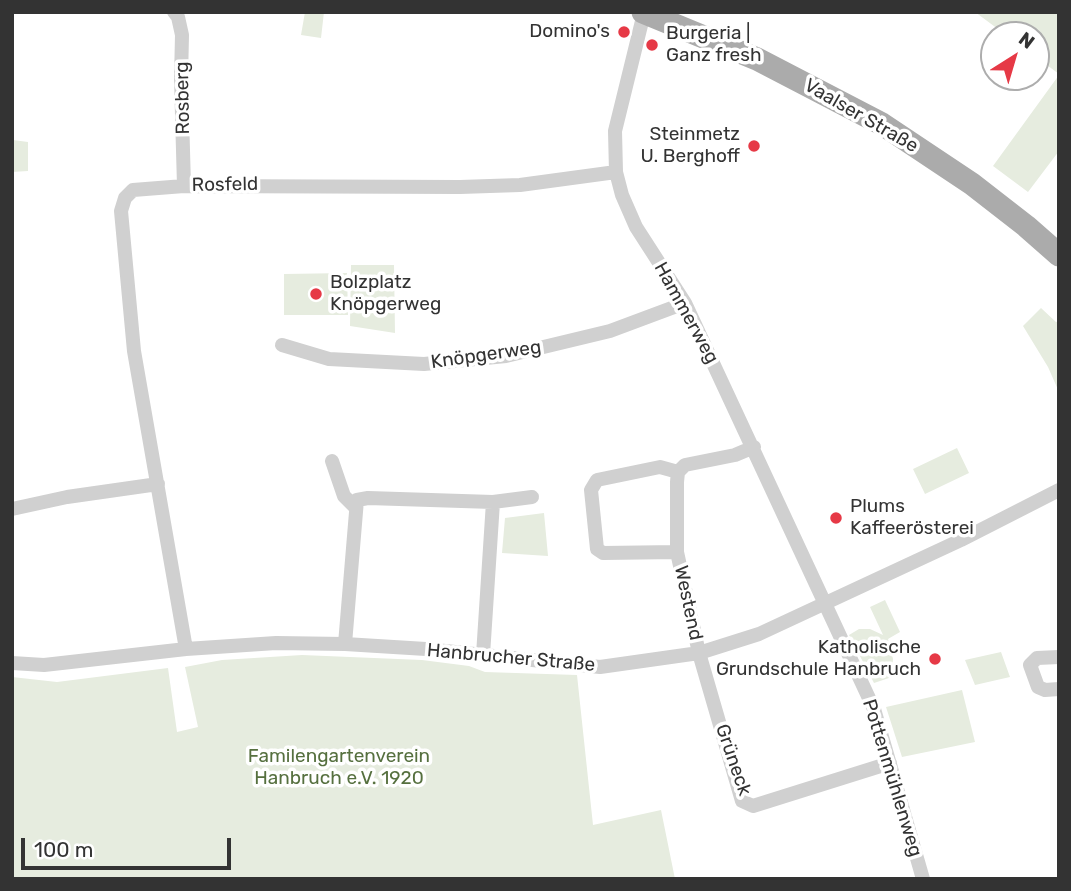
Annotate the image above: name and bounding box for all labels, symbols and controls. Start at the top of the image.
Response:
place label: Domino's [529,21,610,43]
north arrow [980,21,1050,91]
place label: Burgeria | Ganz fresh [666,23,762,67]
marker: Domino's [616,24,632,40]
text: N [1014,27,1039,54]
marker: Burgeria | Ganz fresh [644,37,660,53]
street label: Rosberg [171,61,195,135]
street label: Vaalser Straße [800,74,922,158]
place label: Steinmetz U. Berghoff [640,124,740,168]
marker: Steinmetz U. Berghoff [746,138,762,154]
street label: Rosfeld [192,173,258,197]
street label: Hammerweg [649,258,723,368]
place label: Bolzplatz Knöpgerweg [330,272,441,316]
marker: Bolzplatz Knöpgerweg [308,286,324,302]
street label: Knöpgerweg [429,336,543,374]
place label: Plums Kaffeerösterei [850,496,974,540]
marker: Plums Kaffeerösterei [828,510,844,526]
street label: Westend [669,563,707,643]
place label: Katholische Grundschule Hanbruch [716,637,921,681]
street label: Hanbrucher Straße [426,639,596,677]
marker: Katholische Grundschule Hanbruch [927,651,943,667]
street label: Pottenmühlenweg [857,697,927,859]
street label: Grüneck [710,721,756,799]
park label: Familengartenverein Hanbruch e.V. 1920 [248,746,430,790]
scale bar [24,824,234,868]
text: 100 m [34,837,93,862]

